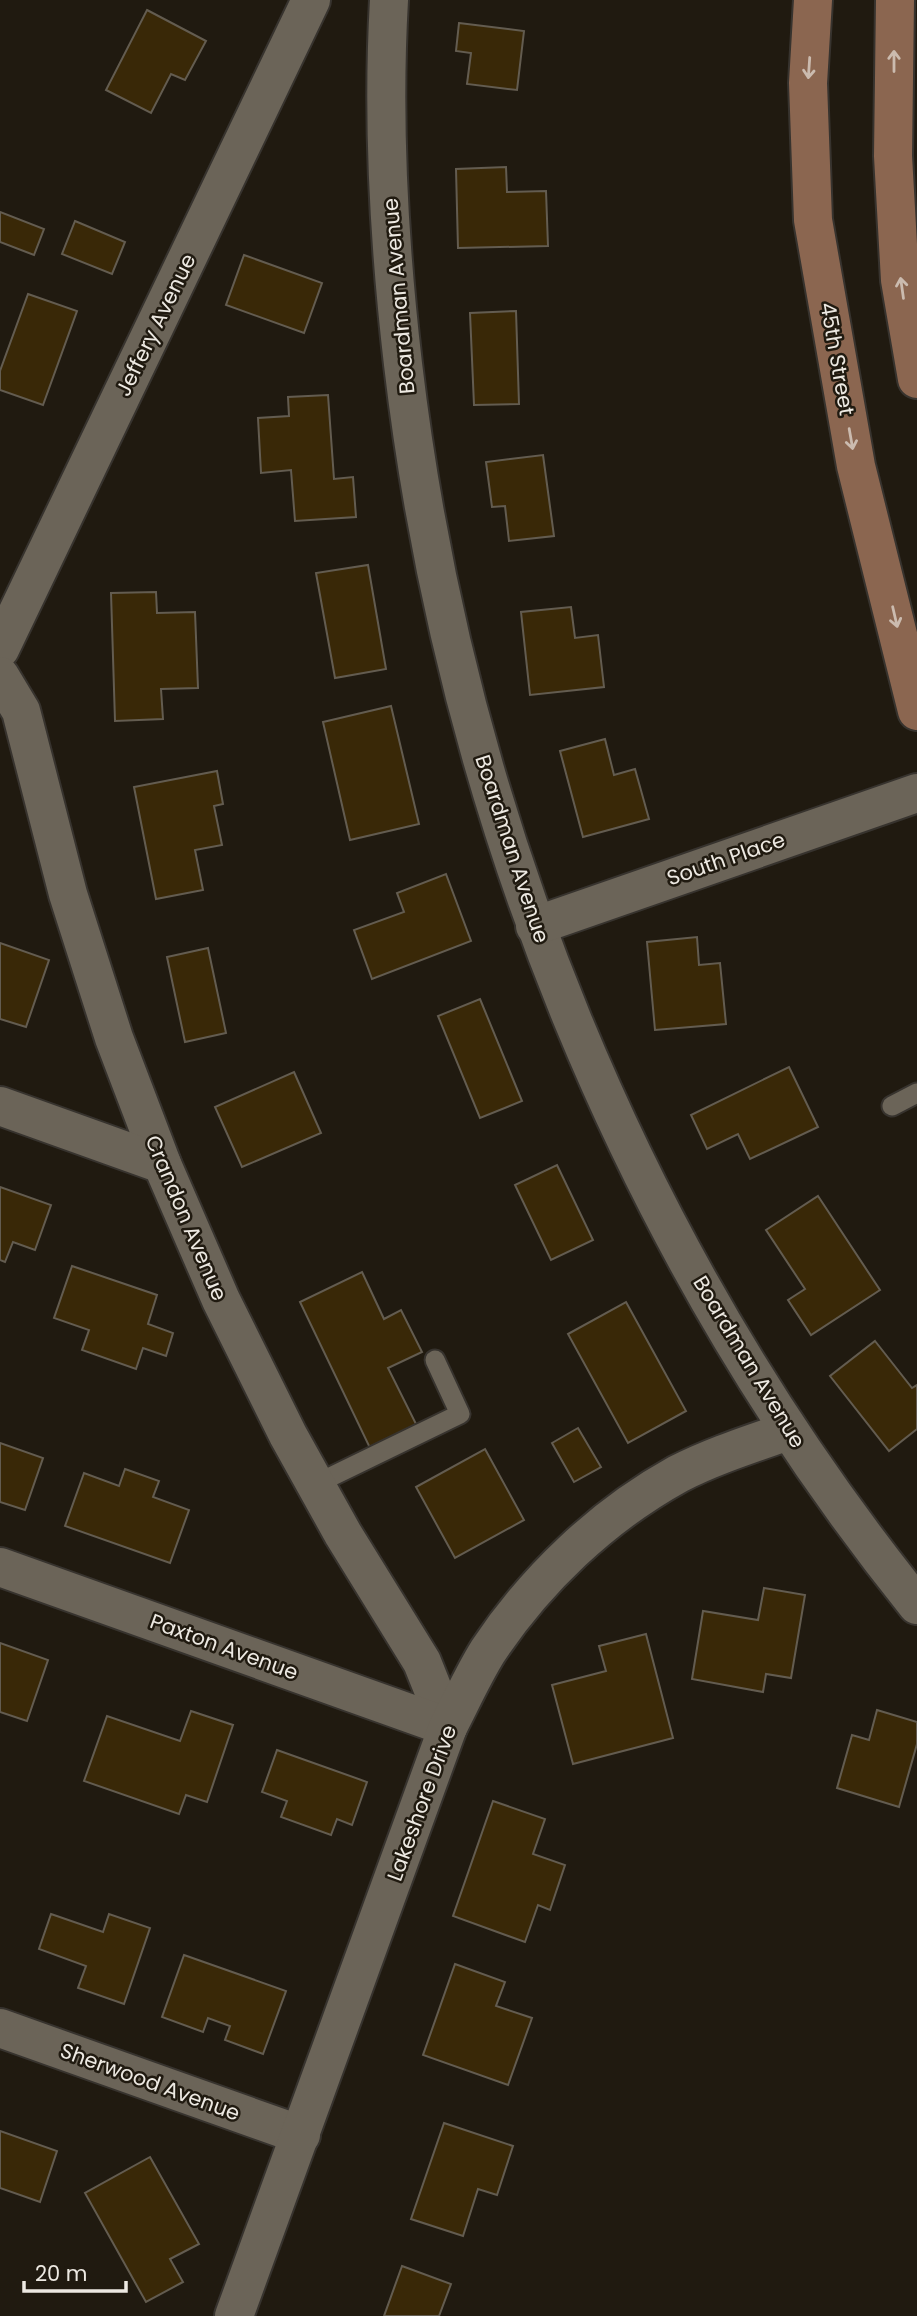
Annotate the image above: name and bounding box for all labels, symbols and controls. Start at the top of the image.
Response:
one-way arrow [887,49,901,72]
one-way arrow [802,56,815,79]
street label: Boardman Avenue [376,197,421,395]
street label: Jeffery Avenue [109,249,203,401]
one-way arrow [895,277,908,300]
street label: 45th Street [813,300,862,418]
one-way arrow [845,427,858,450]
one-way arrow [889,605,902,628]
street label: Boardman Avenue [468,751,557,947]
street label: South Place [663,825,789,892]
street label: Crandon Avenue [138,1131,234,1305]
street label: Boardman Avenue [686,1270,812,1453]
street label: Paxton Avenue [146,1606,302,1687]
street label: Lakeshore Drive [380,1721,463,1885]
street label: Sherwood Avenue [56,2036,244,2128]
scale bar [24,2250,126,2294]
text: 20 m [35,2259,88,2288]

